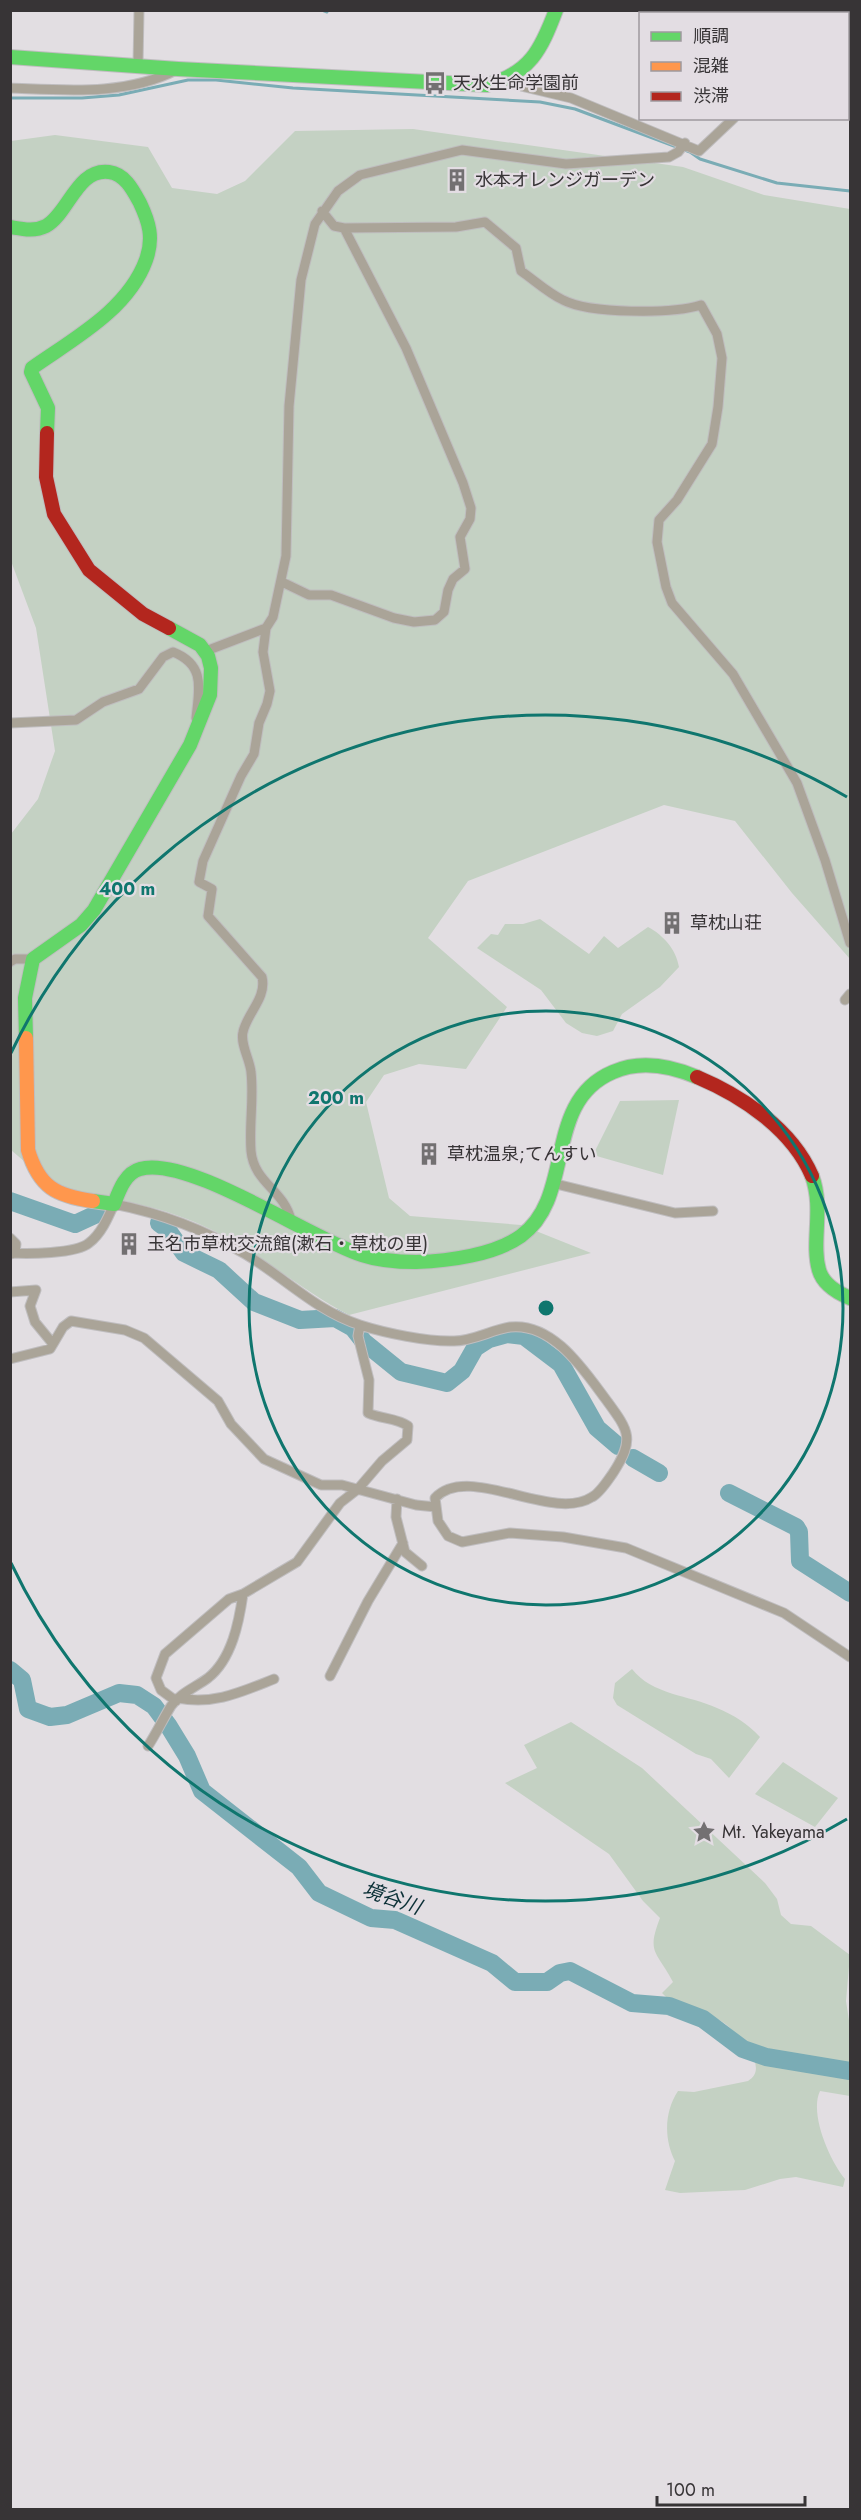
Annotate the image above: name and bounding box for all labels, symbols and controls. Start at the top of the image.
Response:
legend [639,12,849,120]
text: 順調 [693,23,729,49]
text: 混雑 [693,53,729,79]
bus stop icon: 天水生命学園前 [422,70,448,96]
place label: 天水生命学園前 [453,70,579,96]
text: 渋滞 [693,83,729,109]
building icon: 水本オレンジガーデン [444,167,470,193]
place label: 水本オレンジガーデン [475,167,655,193]
text: 400 m [99,876,155,902]
building icon: 草枕山荘 [659,910,685,936]
place label: 草枕山荘 [690,910,762,936]
text: 200 m [308,1085,364,1111]
building icon: 草枕温泉;てんすい [416,1141,442,1167]
place label: 草枕温泉;てんすい [447,1141,597,1167]
building icon: 玉名市草枕交流館(漱石・草枕の里) [116,1231,142,1257]
place label: 玉名市草枕交流館(漱石・草枕の里) [147,1231,428,1257]
centre of rings [536,1298,556,1318]
place icon: Mt. Yakeyama [691,1819,717,1845]
place label: Mt. Yakeyama [722,1819,825,1845]
water label: 境谷川 [359,1875,427,1923]
scale bar [657,2469,806,2507]
text: 100 m [666,2477,715,2503]

